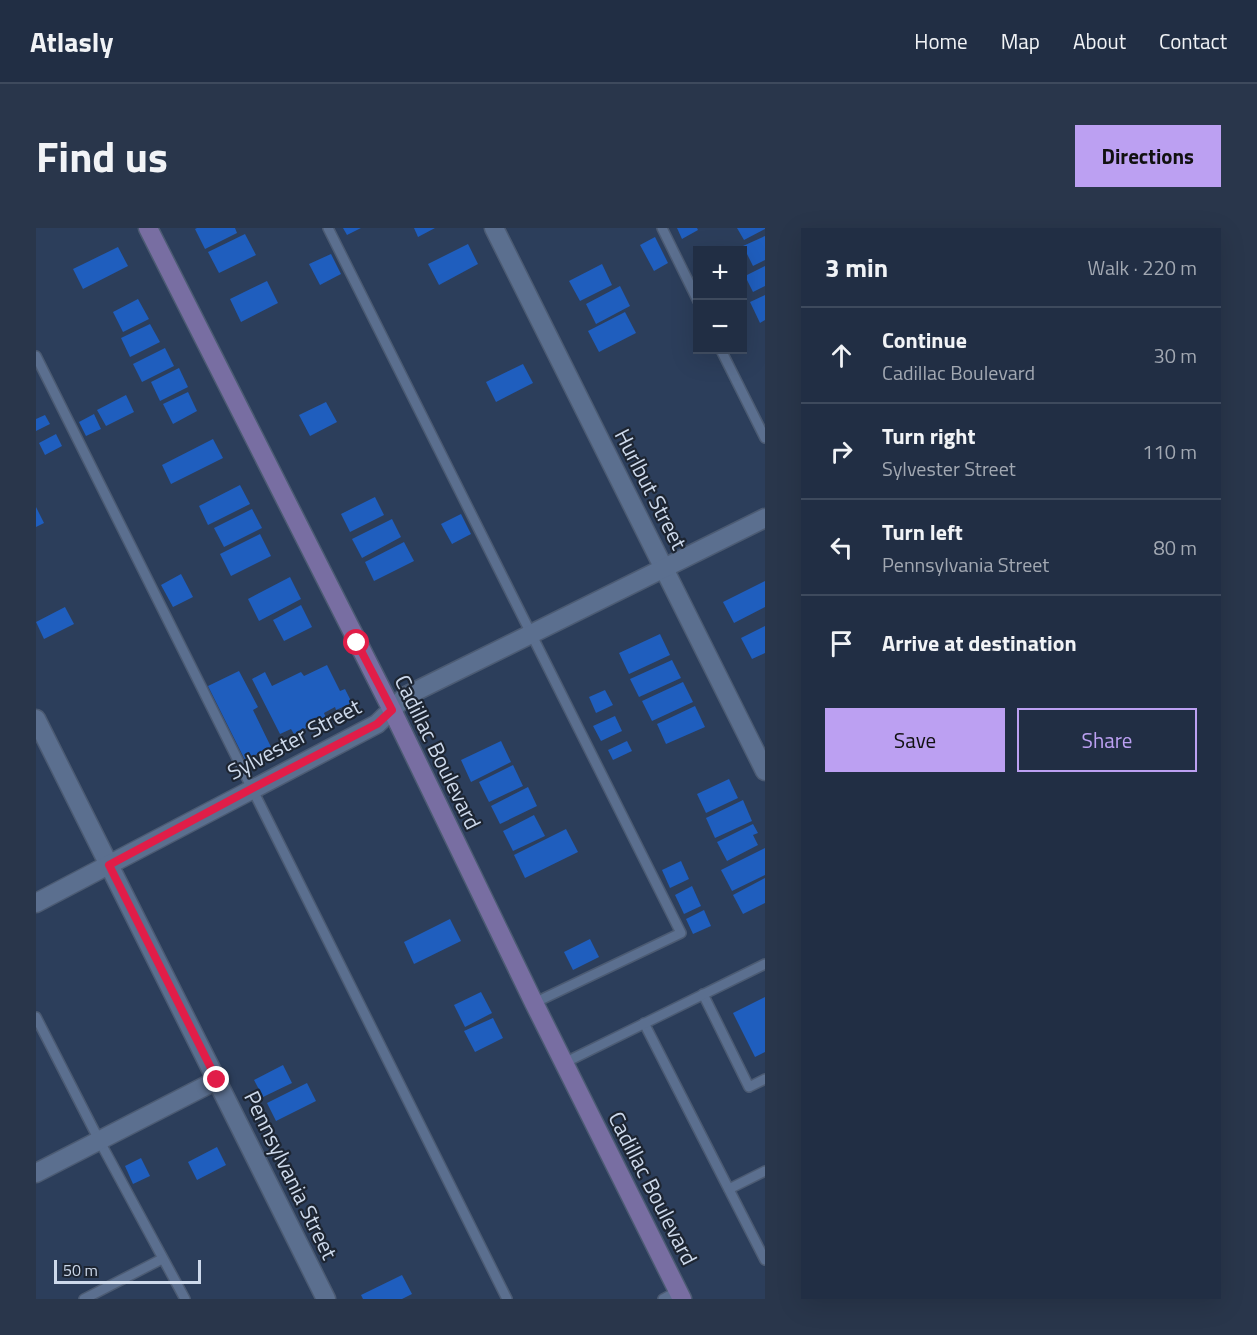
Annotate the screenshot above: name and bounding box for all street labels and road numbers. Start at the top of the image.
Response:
street label: Hurlbut Street [606,423,696,556]
street label: Cadillac Boulevard [386,669,490,835]
street label: Sylvester Street [221,689,367,789]
street label: Pennsylvania Street [235,1085,347,1265]
street label: Cadillac Boulevard [600,1105,706,1271]

